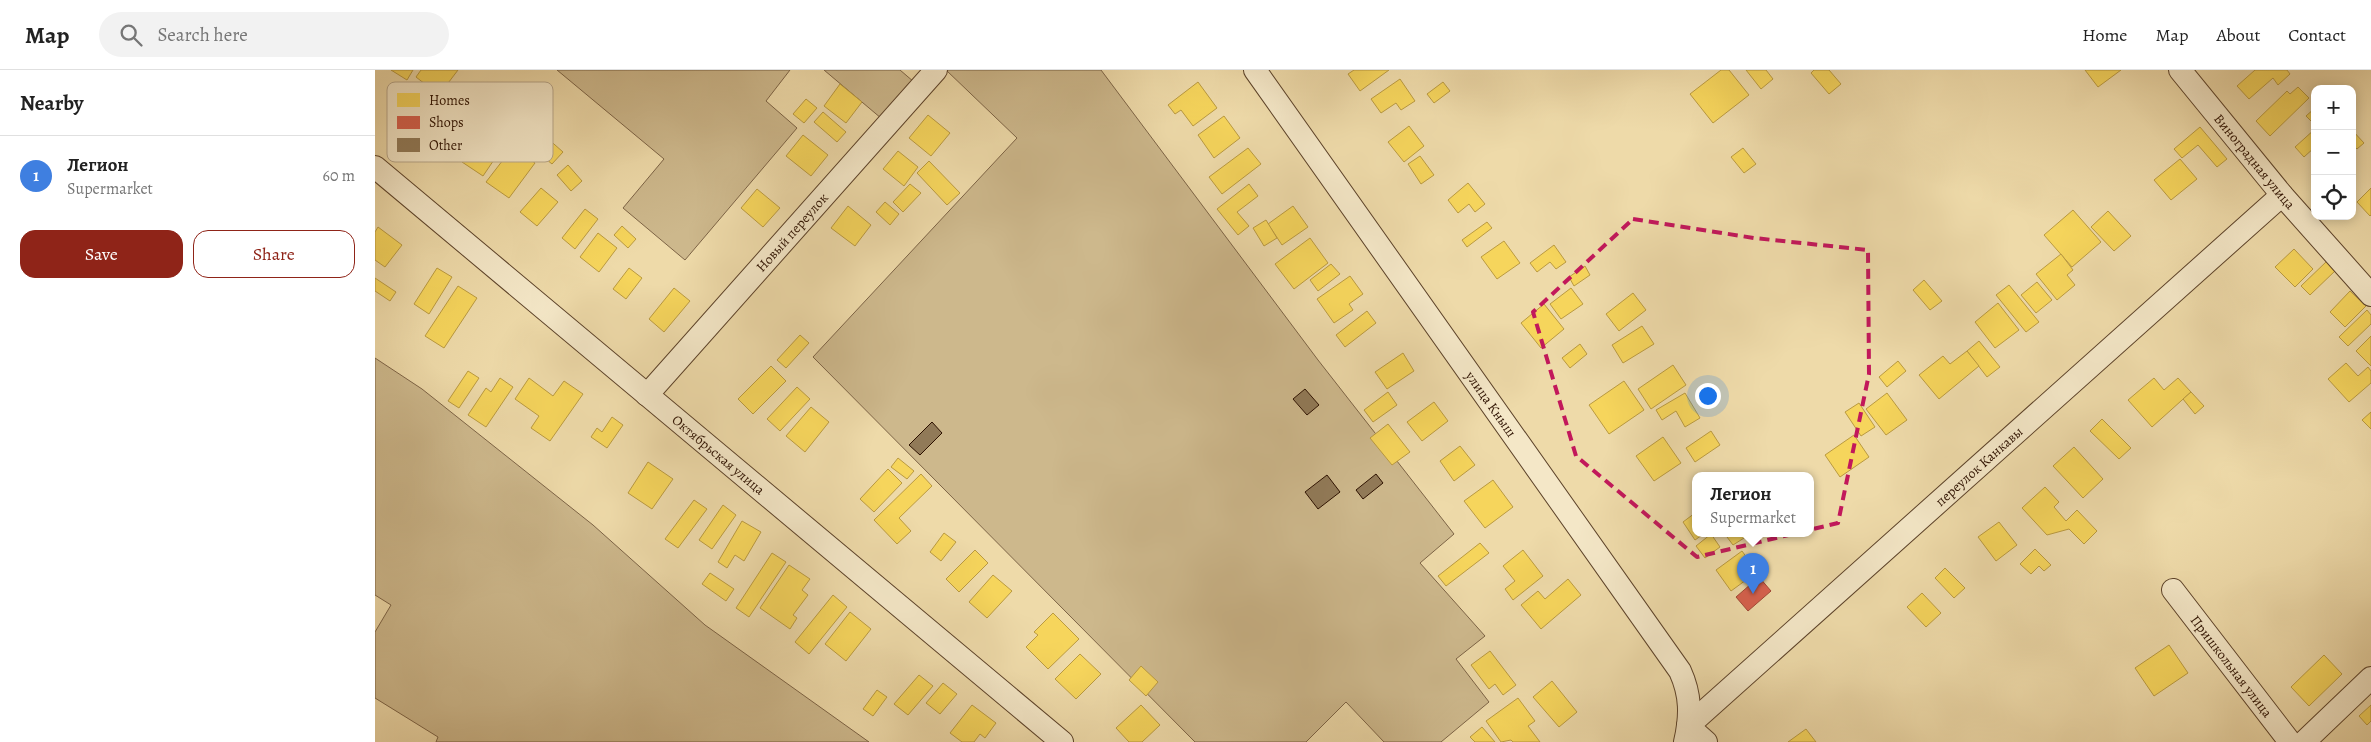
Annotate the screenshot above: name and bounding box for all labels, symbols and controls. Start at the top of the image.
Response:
search box [99,12,449,57]
text: Map [25,19,69,51]
icon: search [117,21,145,49]
text: Search here [157,22,248,48]
text: Home [2082,23,2127,47]
text: Map [2155,23,2188,47]
text: About [2216,23,2260,47]
text: Contact [2288,23,2346,47]
legend [387,82,553,162]
map controls [2311,85,2356,220]
button: + [2311,85,2356,130]
text: Nearby [20,89,83,117]
text: Homes [429,91,470,110]
street label: Виноградная улица [2210,110,2300,213]
text: Shops [429,113,464,132]
button: − [2311,130,2356,175]
text: Other [429,136,463,155]
text: Легион [67,152,128,178]
text: 1 [33,165,39,187]
text: 60 m [323,165,355,187]
button: locate [2311,175,2356,220]
text: Supermarket [67,178,153,200]
street label: Новый переулок [751,188,832,276]
button: Save [20,230,183,278]
button: Share [193,230,355,278]
street label: улица Кныш [1461,366,1521,441]
your location [1695,383,1721,409]
street label: Октябрьская улица [668,410,769,499]
street label: переулок Канкавы [1931,422,2027,510]
popup [1692,472,1814,537]
text: Легион [1710,481,1772,507]
text: Supermarket [1710,507,1796,529]
pin: 1 [1737,553,1769,594]
street label: Пришкольная улица [2186,611,2277,721]

